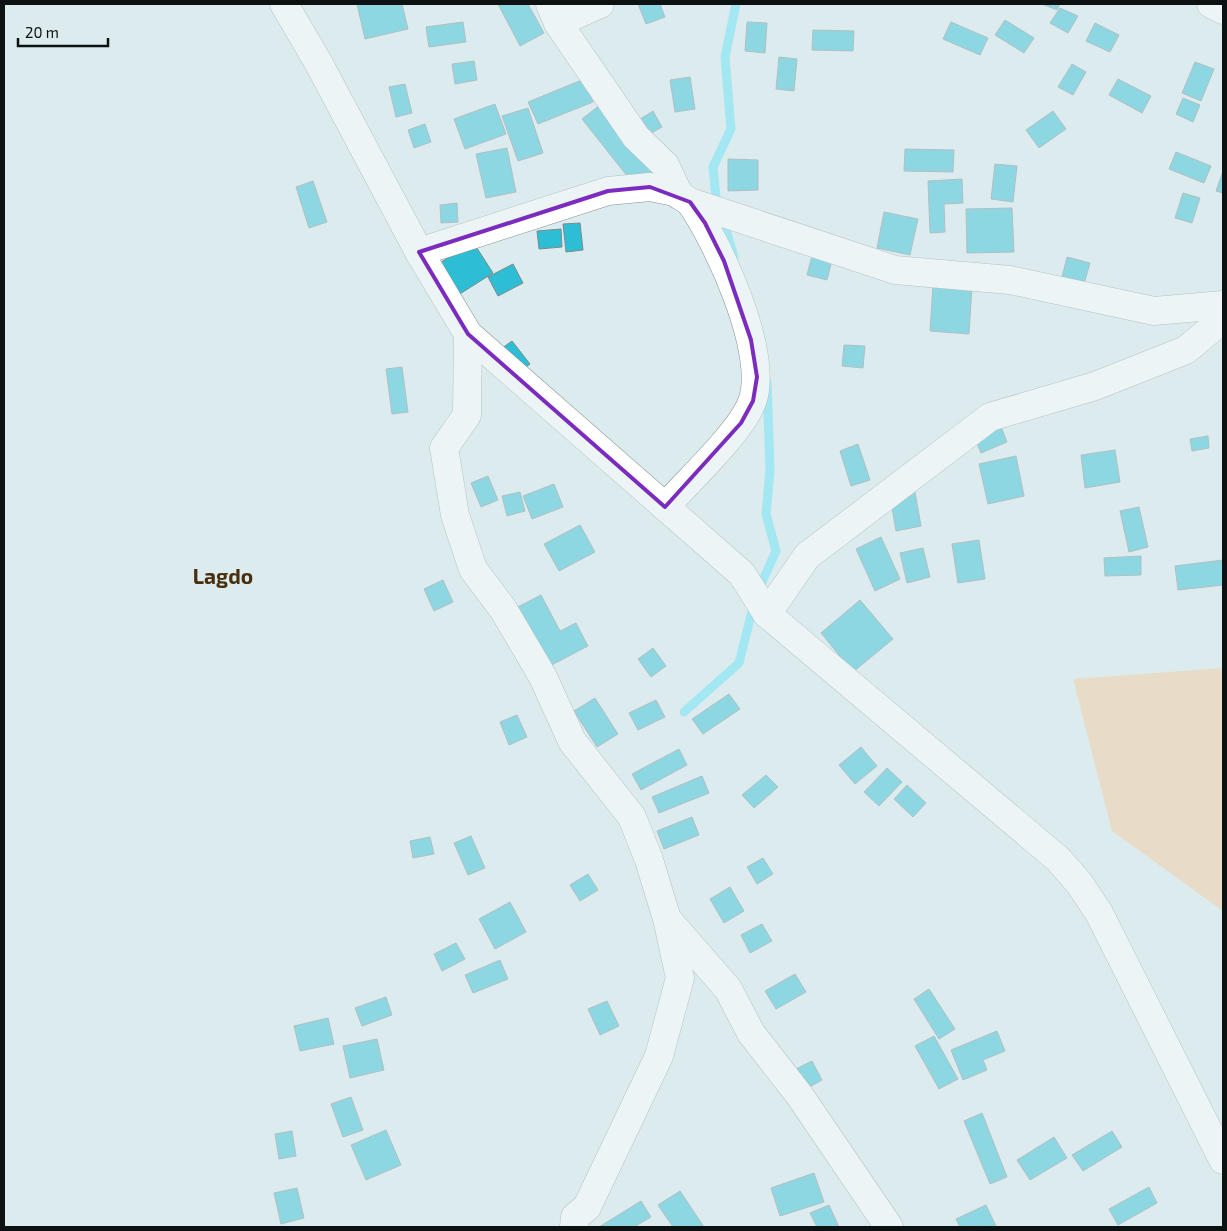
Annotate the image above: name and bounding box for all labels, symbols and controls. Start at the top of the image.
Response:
scale bar [18,15,108,47]
text: 20 m [25,23,59,41]
district label: Lagdo [193,563,253,588]

